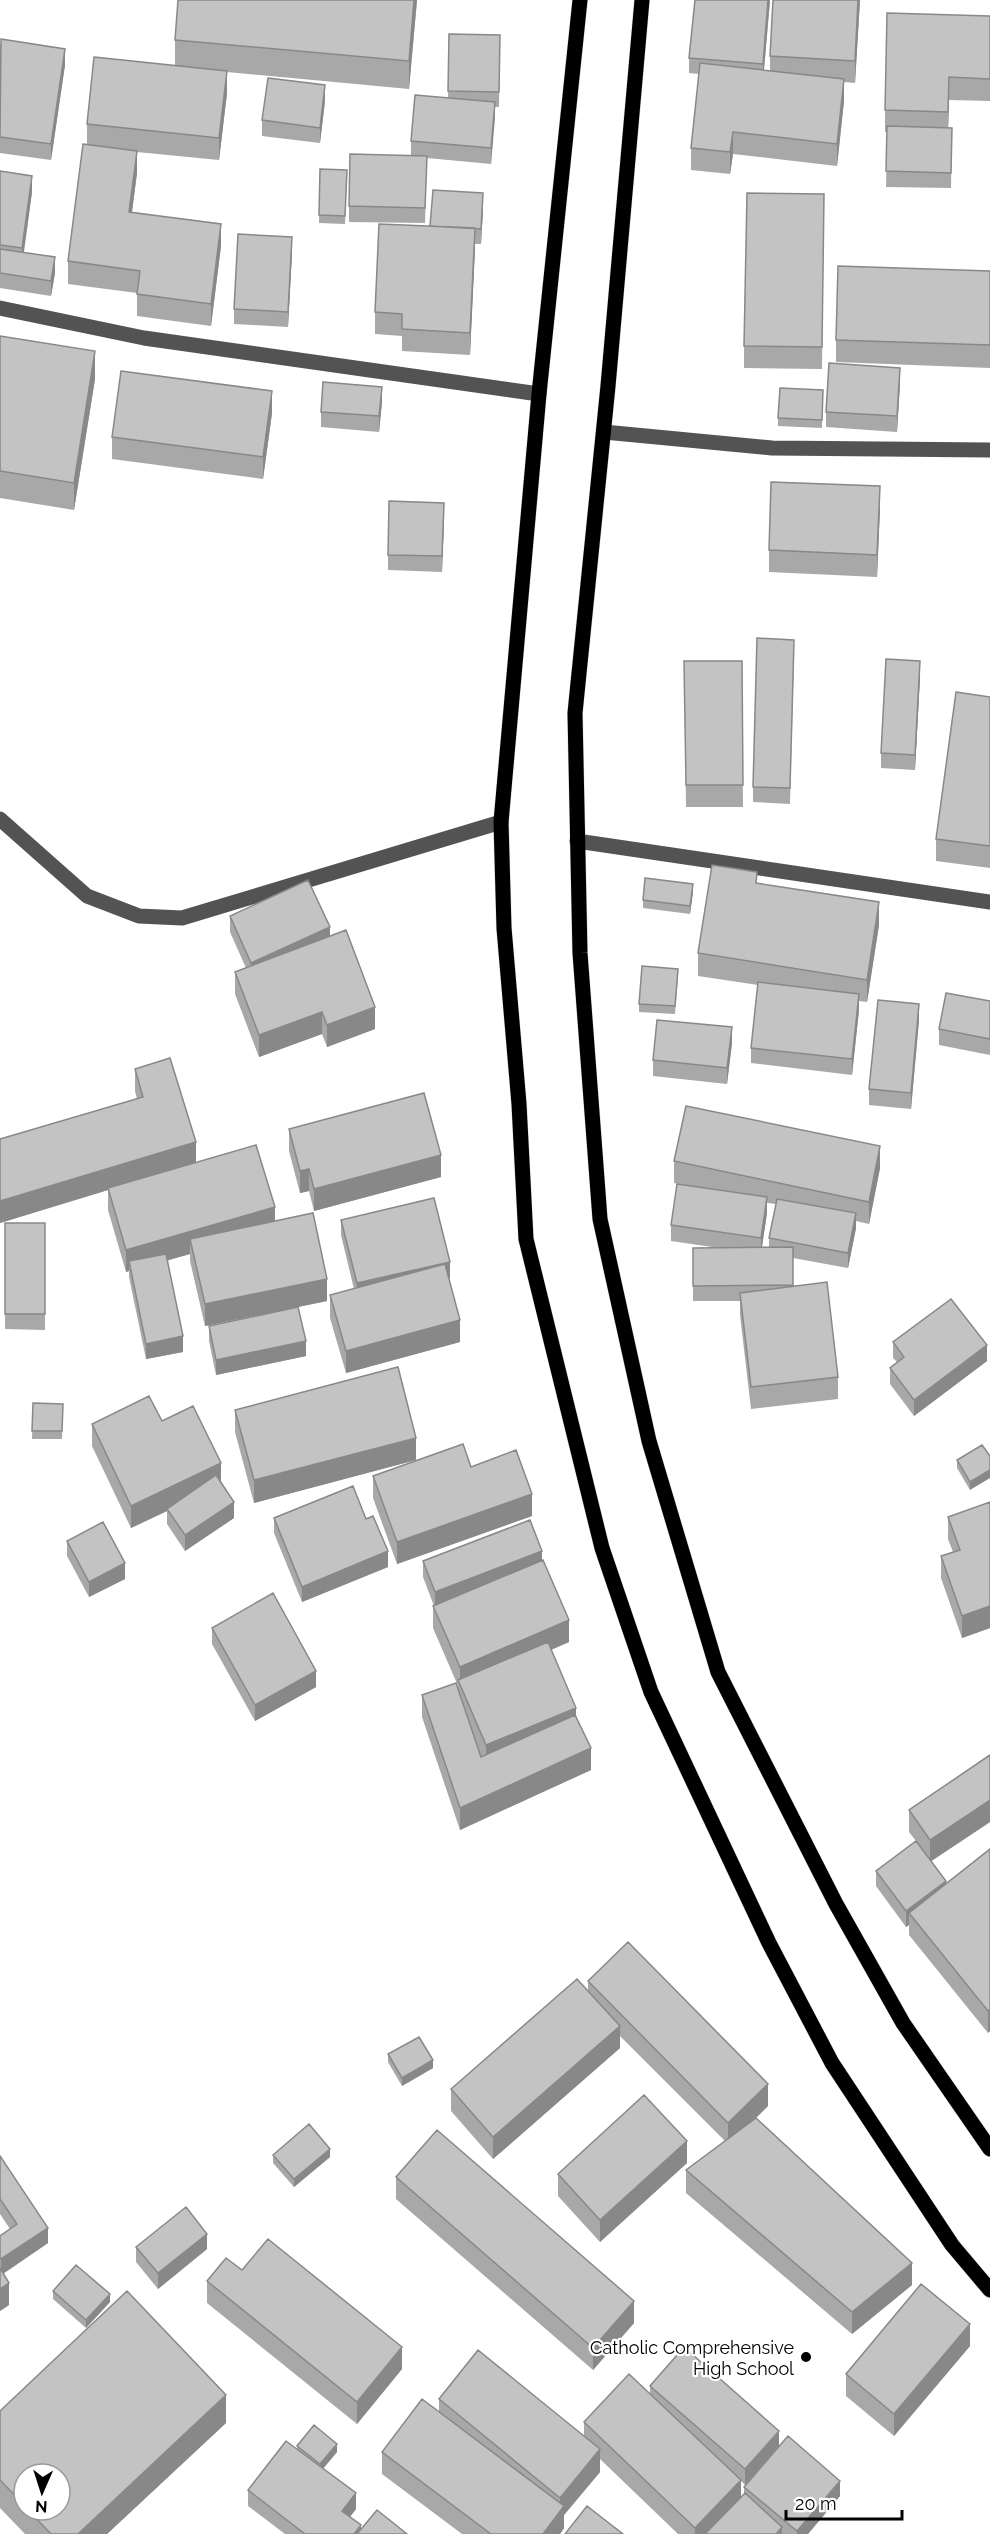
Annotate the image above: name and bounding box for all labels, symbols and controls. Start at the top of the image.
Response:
place label: Catholic Comprehensive High School [590,2337,794,2379]
marker: Catholic Comprehensive High School [799,2350,813,2364]
north arrow [12,2462,72,2522]
scale bar [786,2483,902,2521]
text: 20 m [795,2493,837,2514]
text: N [35,2497,48,2516]

